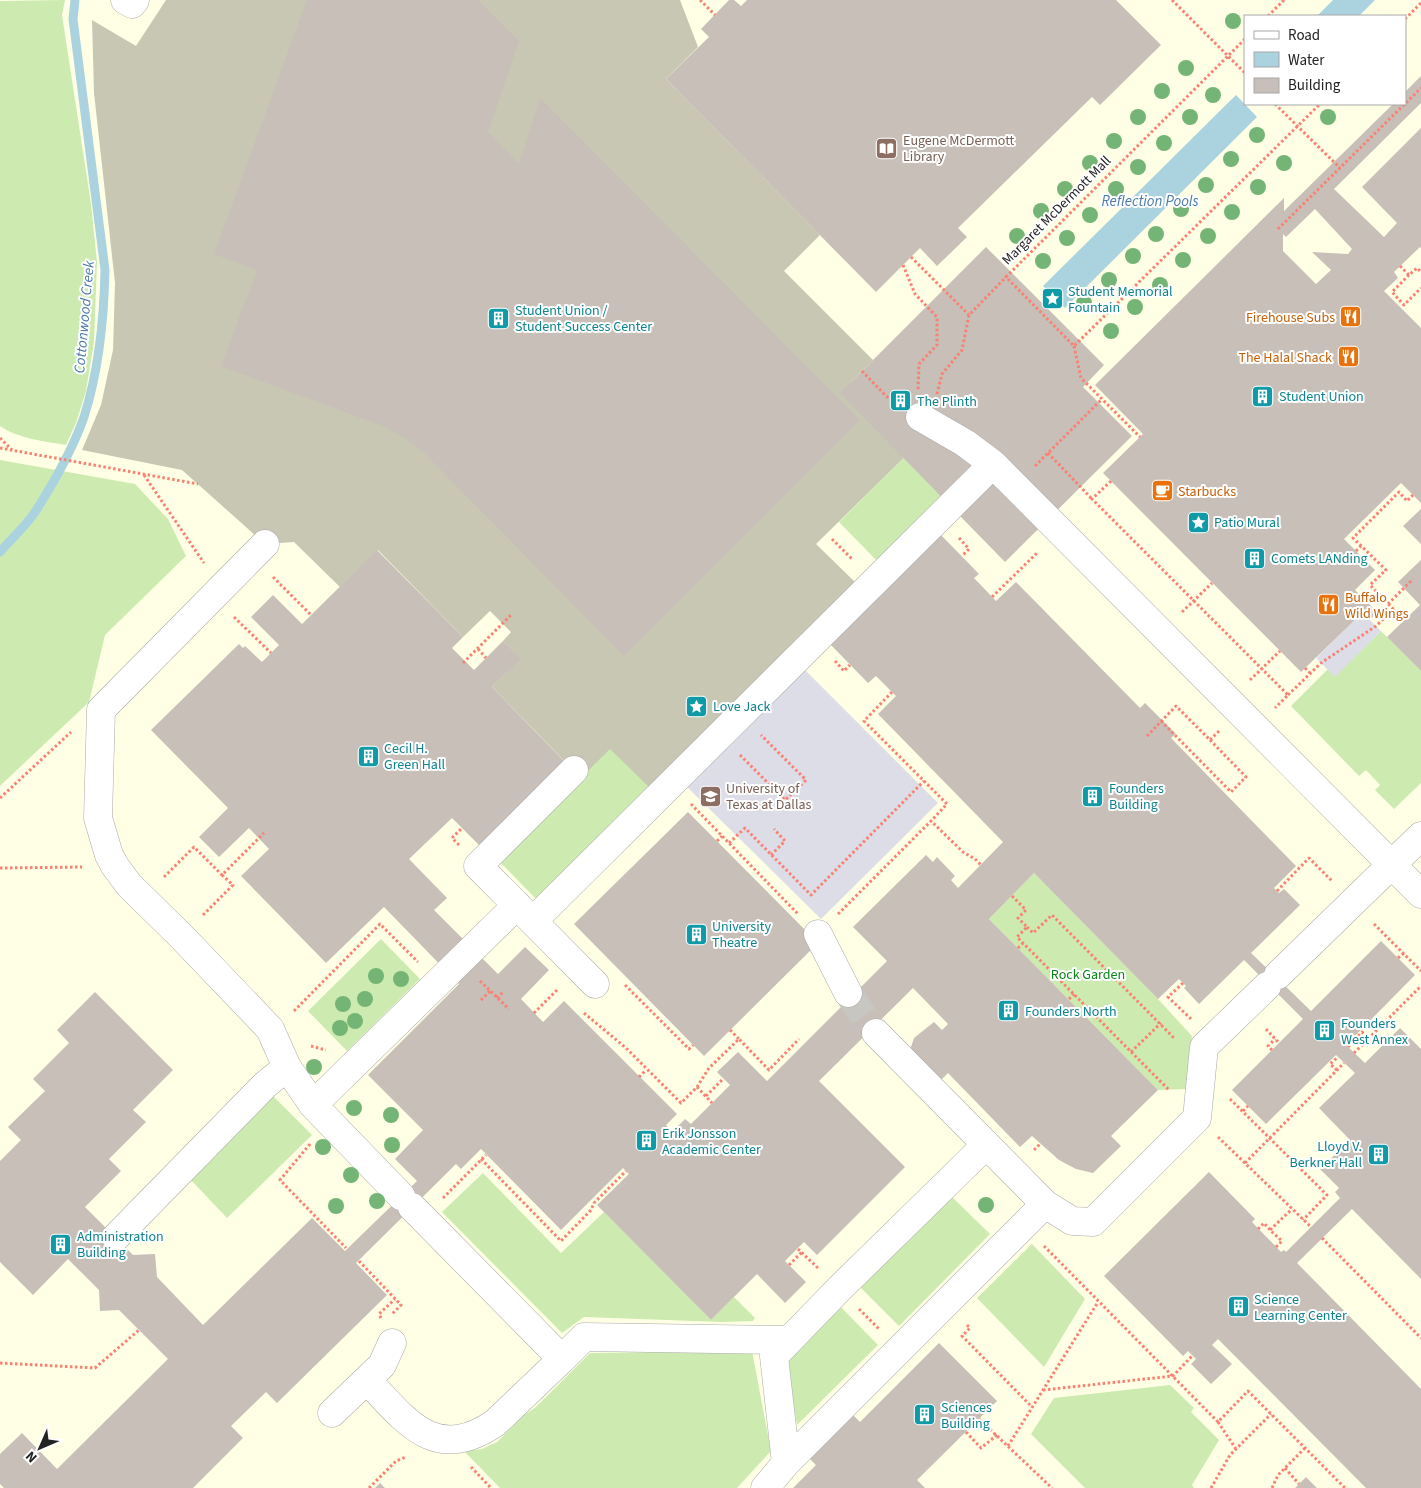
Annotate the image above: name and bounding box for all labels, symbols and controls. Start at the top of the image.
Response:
legend [1244,15,1406,105]
text: Road [1288,25,1320,46]
text: Water [1288,50,1325,71]
text: Building [1288,75,1341,96]
place label: Eugene McDermott Library [903,131,1015,167]
library icon: Eugene McDermott Library [875,136,899,160]
street label: Margaret McDermott Mall [998,151,1116,270]
water label: Reflection Pools [1101,191,1199,212]
water label: Cottonwood Creek [69,259,100,374]
place label: Student Memorial Fountain [1068,282,1173,318]
place icon: Student Memorial Fountain [1040,287,1064,311]
place label: Student Union / Student Success Center [515,301,652,337]
restaurant icon: Firehouse Subs [1339,305,1363,329]
building icon: Student Union / Student Success Center [487,306,511,330]
place label: Firehouse Subs [1246,308,1335,328]
restaurant icon: The Halal Shack [1336,345,1360,369]
place label: The Halal Shack [1238,348,1332,368]
building icon: Student Union [1251,384,1275,408]
place label: Student Union [1279,387,1364,407]
building icon: The Plinth [889,389,913,413]
place label: The Plinth [917,392,977,412]
cafe icon: Starbucks [1150,479,1174,503]
place label: Starbucks [1178,482,1236,502]
place icon: Patio Mural [1186,510,1210,534]
place label: Patio Mural [1214,513,1280,533]
building icon: Comets LANding [1243,546,1267,570]
place label: Comets LANding [1271,549,1368,569]
place label: Buffalo Wild Wings [1345,588,1409,624]
restaurant icon: Buffalo Wild Wings [1317,593,1341,617]
place icon: Love Jack [685,694,709,718]
place label: Love Jack [713,697,771,717]
place label: Cecil H. Green Hall [384,739,445,775]
building icon: Cecil H. Green Hall [356,744,380,768]
place label: University of Texas at Dallas [726,779,812,815]
place label: Founders Building [1109,779,1164,815]
school or university icon: University of Texas at Dallas [698,784,722,808]
building icon: Founders Building [1081,784,1105,808]
place label: University Theatre [712,917,771,953]
building icon: University Theatre [684,922,708,946]
park label: Rock Garden [1051,965,1125,985]
building icon: Founders North [997,999,1021,1023]
place label: Founders North [1025,1002,1117,1022]
place label: Founders West Annex [1341,1014,1409,1050]
building icon: Founders West Annex [1313,1019,1337,1043]
place label: Erik Jonsson Academic Center [662,1124,761,1160]
building icon: Erik Jonsson Academic Center [634,1129,658,1153]
place label: Lloyd V. Berkner Hall [1289,1137,1362,1173]
building icon: Lloyd V. Berkner Hall [1366,1142,1390,1166]
place label: Administration Building [77,1227,164,1263]
building icon: Administration Building [49,1232,73,1256]
place label: Science Learning Center [1254,1290,1347,1326]
building icon: Science Learning Center [1226,1295,1250,1319]
place label: Sciences Building [941,1398,992,1434]
building icon: Sciences Building [913,1403,937,1427]
north arrow [15,1423,65,1473]
text: N [21,1446,42,1467]

